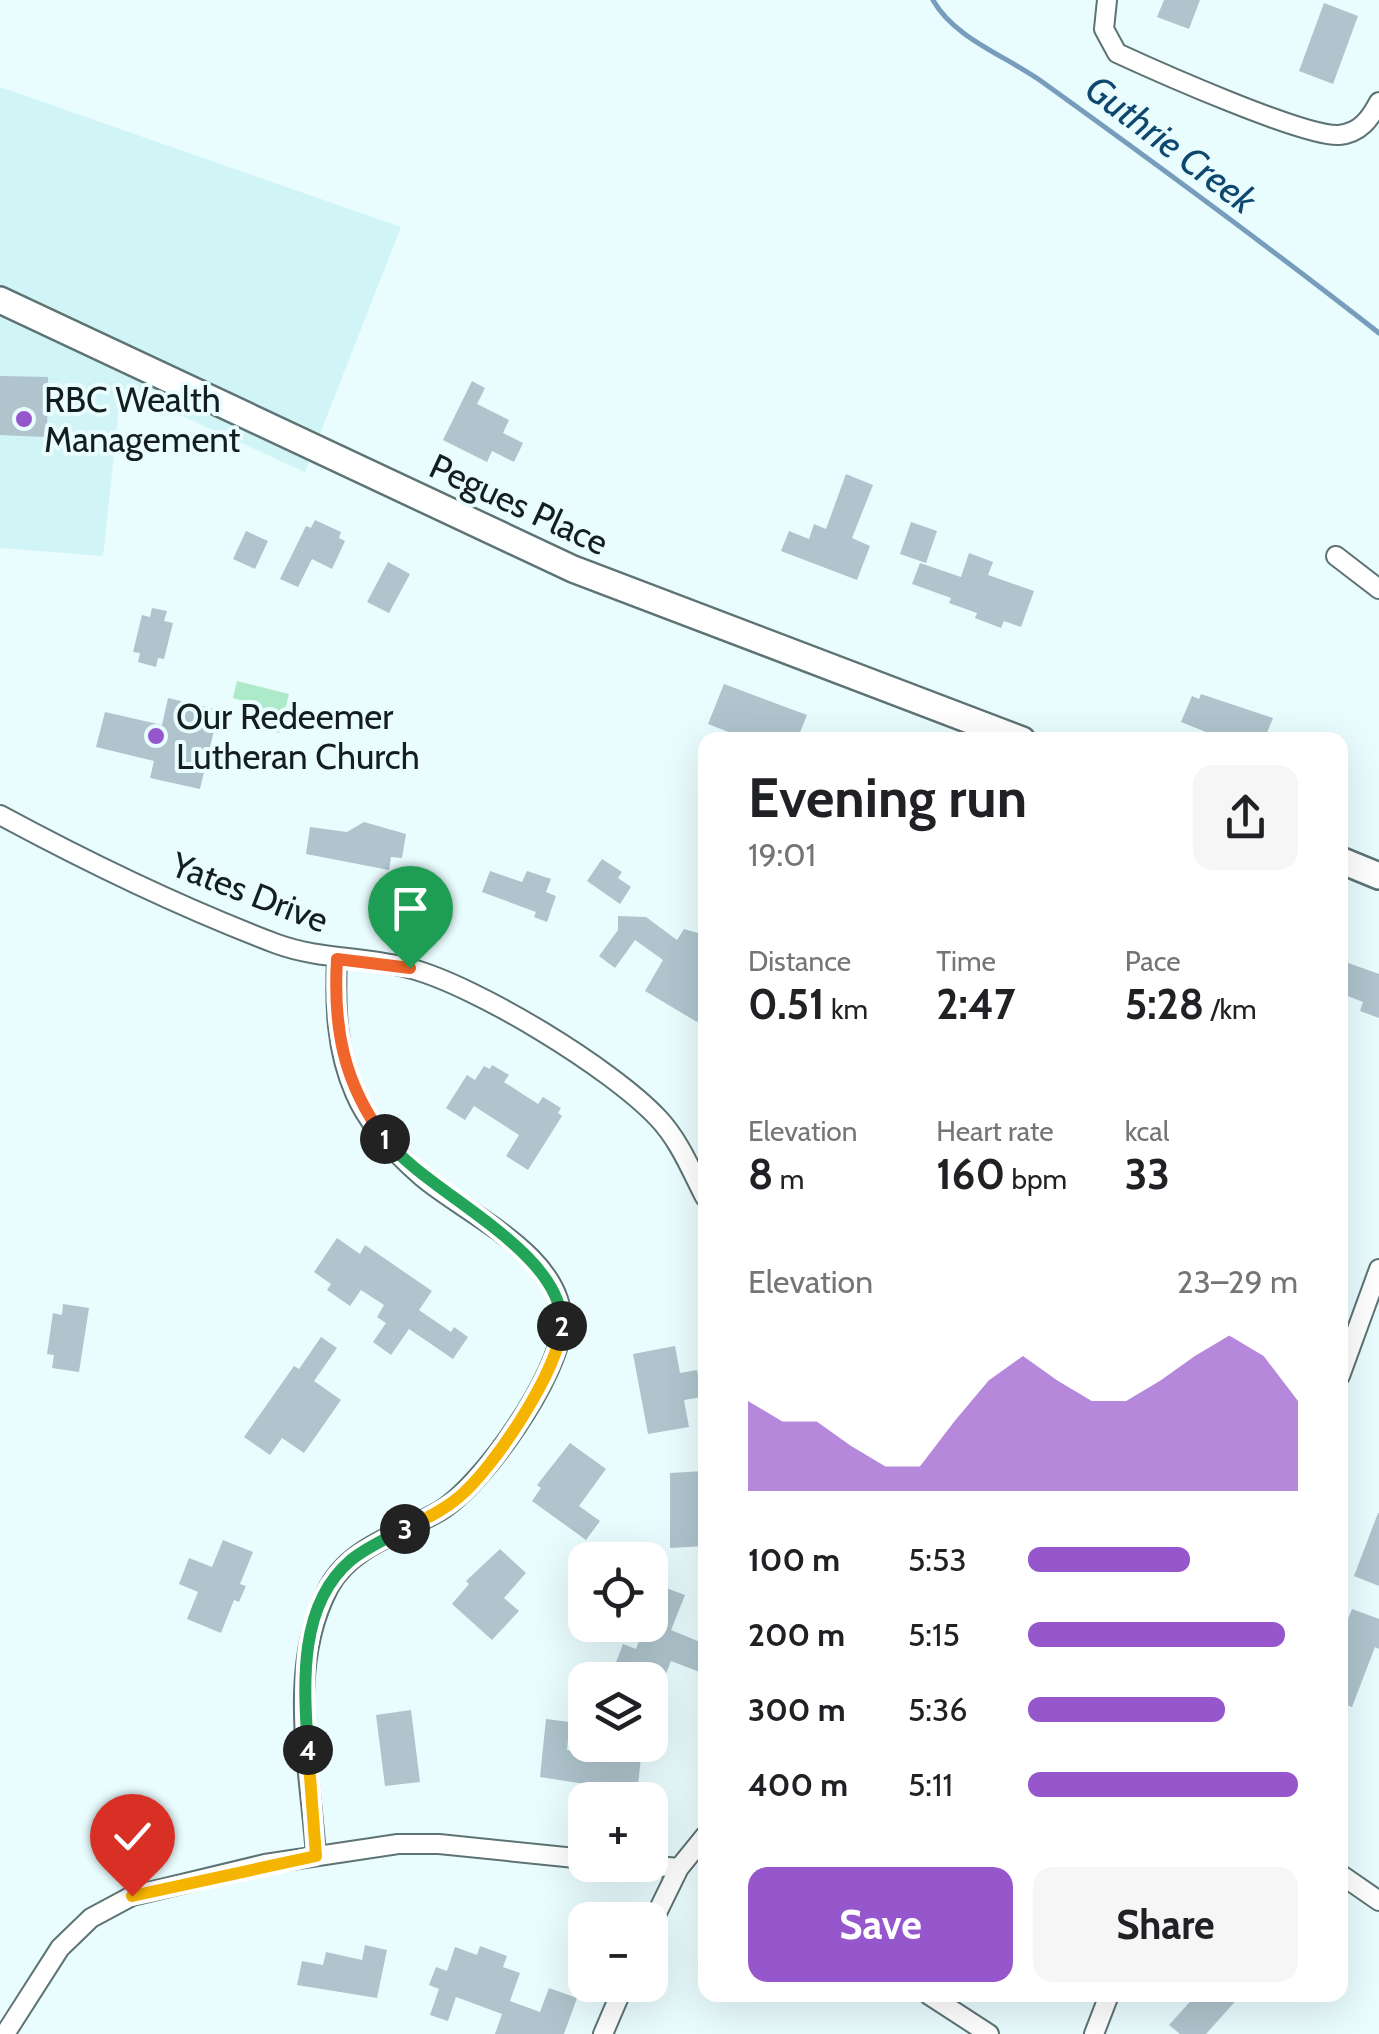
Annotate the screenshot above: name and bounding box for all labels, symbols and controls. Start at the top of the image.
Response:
water label: Guthrie Creek [1076,65,1267,225]
place label: RBC Wealth Management [44,378,241,461]
marker: RBC Wealth Management [13,408,35,430]
street label: Pegues Place [423,444,615,564]
place label: Our Redeemer Lutheran Church [176,695,420,778]
marker: Our Redeemer Lutheran Church [145,725,167,747]
text: Evening run [748,764,1027,831]
button: share [1193,765,1298,870]
text: 19:01 [748,835,816,874]
street label: Yates Drive [165,842,334,942]
pin [368,866,453,969]
icon: arrive [383,881,438,936]
text: Distance [748,944,851,978]
text: Time [936,944,996,978]
text: Pace [1125,944,1181,978]
text: 0.51 [748,978,825,1030]
text: 2:47 [936,978,1015,1030]
text: 5:28 [1125,978,1204,1030]
text: km [825,992,868,1026]
text: /km [1204,992,1257,1026]
pin: 1 [360,1114,410,1164]
text: Elevation [748,1114,857,1148]
text: Heart rate [936,1114,1054,1148]
text: kcal [1125,1114,1169,1148]
text: 1 [380,1122,390,1156]
text: 8 [748,1148,773,1200]
text: 160 [936,1148,1005,1200]
text: 33 [1125,1148,1170,1200]
text: m [773,1162,804,1196]
text: bpm [1005,1162,1067,1196]
text: Elevation [748,1262,873,1301]
text: 23–29 m [1177,1262,1298,1301]
pin: 2 [537,1301,587,1351]
text: 2 [555,1309,569,1343]
pin: 3 [380,1504,430,1554]
text: 3 [397,1512,413,1546]
text: 100 m [748,1540,840,1579]
text: 5:53 [908,1540,967,1579]
map controls [568,1542,668,2002]
button: locate [568,1542,668,1642]
text: 200 m [748,1615,845,1654]
text: 5:15 [908,1615,960,1654]
button: layers [568,1662,668,1762]
text: 300 m [748,1690,845,1729]
text: 5:36 [908,1690,967,1729]
pin: 4 [283,1725,333,1775]
text: 4 [299,1733,317,1767]
text: 400 m [748,1765,848,1804]
text: 5:11 [908,1765,953,1804]
button: + [568,1782,668,1882]
pin [90,1794,175,1897]
icon: check [105,1809,160,1864]
button: Save [748,1867,1013,1982]
button: Share [1033,1867,1298,1982]
button: − [568,1902,668,2002]

